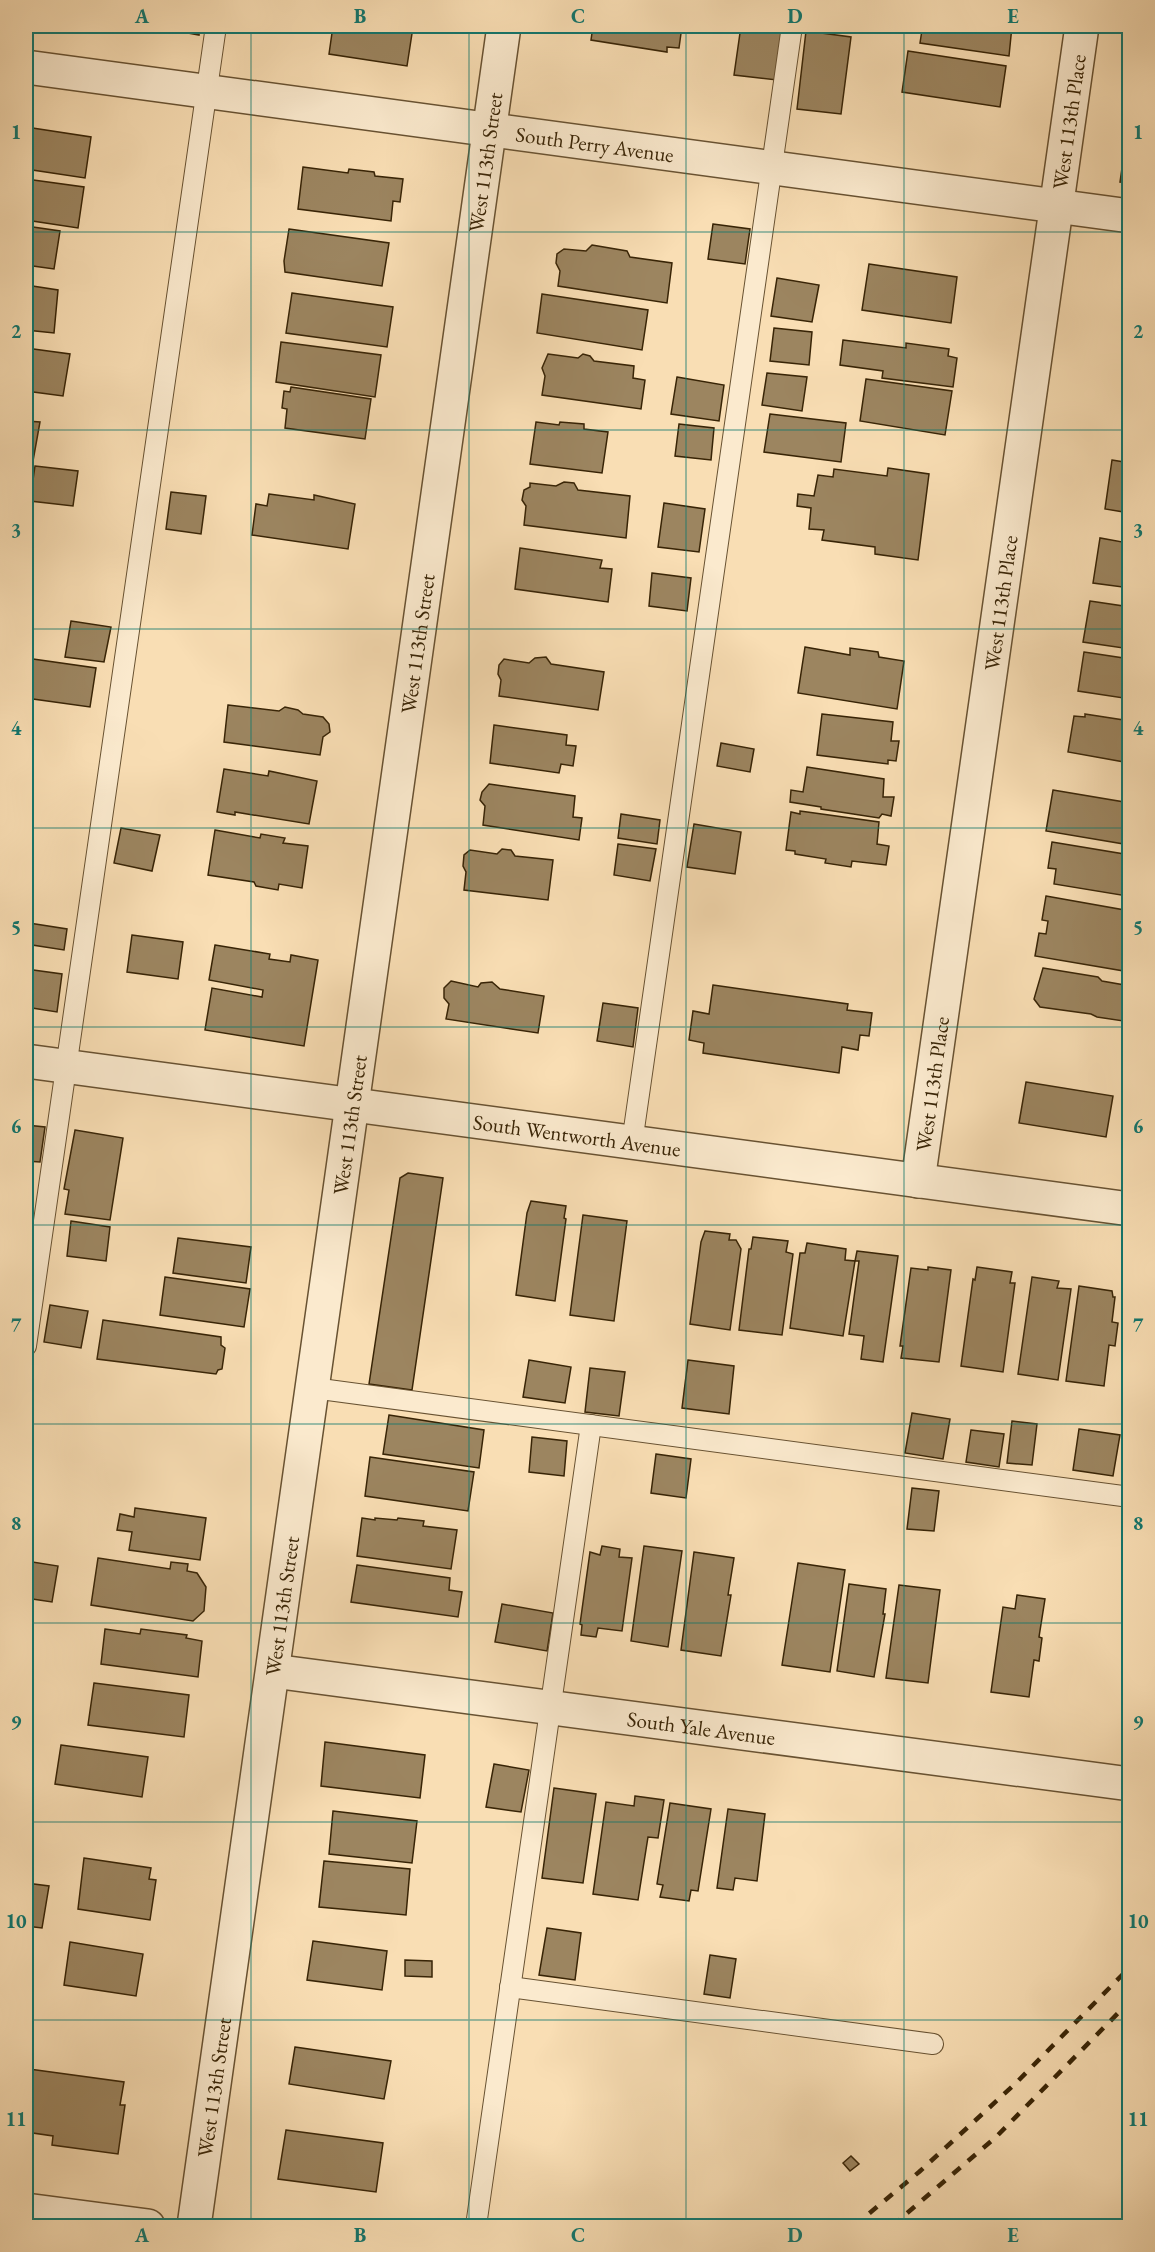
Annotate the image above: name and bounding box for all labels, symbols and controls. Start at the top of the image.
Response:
text: A [134,3,150,29]
text: B [354,3,366,29]
text: C [571,3,585,29]
text: D [787,3,803,29]
text: E [1007,3,1019,29]
street label: West 113th Place [1045,52,1091,191]
street label: West 113th Street [462,90,508,234]
text: 1 [11,119,21,145]
text: 1 [1133,119,1143,145]
street label: South Perry Avenue [514,120,676,168]
text: 2 [11,318,22,344]
text: 2 [1133,318,1144,344]
text: 3 [11,517,21,543]
text: 3 [1133,517,1143,543]
street label: West 113th Place [977,533,1023,672]
street label: West 113th Street [394,572,440,715]
text: 4 [11,715,22,741]
text: 4 [1133,715,1144,741]
text: 5 [11,914,21,940]
text: 5 [1133,914,1143,940]
street label: West 113th Place [909,1015,955,1153]
street label: West 113th Street [326,1053,372,1197]
street label: South Wentworth Avenue [472,1108,683,1162]
text: 6 [11,1113,22,1139]
text: 6 [1133,1113,1144,1139]
text: 7 [11,1312,22,1338]
text: 7 [1133,1312,1144,1338]
text: 8 [11,1510,21,1536]
text: 8 [1133,1510,1143,1536]
street label: West 113th Street [258,1534,305,1678]
street label: South Yale Avenue [626,1704,777,1751]
text: 9 [11,1709,22,1735]
text: 9 [1133,1709,1144,1735]
text: 10 [5,1908,27,1934]
text: 10 [1127,1908,1149,1934]
street label: West 113th Street [190,2015,237,2159]
text: 11 [5,2106,27,2132]
text: 11 [1127,2106,1149,2132]
text: A [134,2222,150,2248]
text: B [354,2222,366,2248]
text: C [571,2222,585,2248]
text: D [787,2222,803,2248]
text: E [1007,2222,1019,2248]

